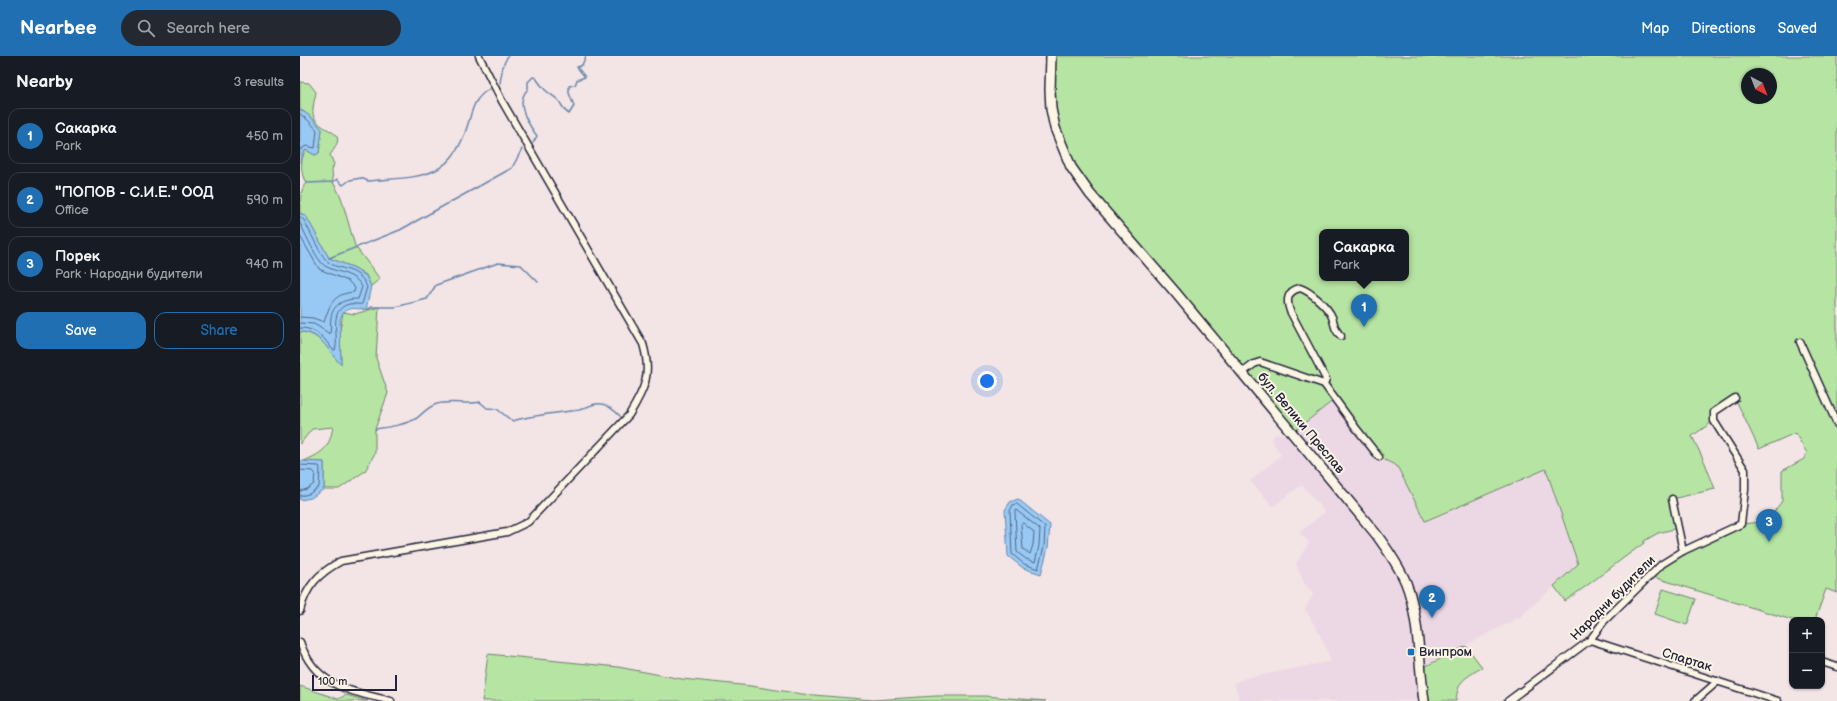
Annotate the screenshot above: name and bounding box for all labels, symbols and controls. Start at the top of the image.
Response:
search box [121,10,401,46]
text: Nearbee [20,17,97,40]
icon: search [135,17,157,39]
text: Search here [167,19,250,38]
text: Map [1641,20,1669,37]
text: Directions [1691,20,1756,37]
text: Saved [1778,20,1817,37]
north arrow [1741,68,1777,104]
text: Nearby [16,72,73,92]
text: 3 results [233,74,284,90]
text: Сакарка [55,119,116,138]
text: 1 [27,128,33,144]
text: 450 m [246,128,283,144]
text: Park [55,138,81,154]
text: "ПОПОВ - С.И.Е." ООД [55,183,214,202]
text: 2 [26,192,34,208]
text: 590 m [246,192,283,208]
text: Office [55,202,89,218]
popup [1319,229,1409,281]
text: Сакарка [1333,238,1395,257]
text: Порек [55,247,100,266]
text: 3 [26,256,34,272]
text: 940 m [246,256,283,272]
text: Park [1333,257,1359,273]
text: Park · Народни будители [55,266,203,282]
pin: 1 [1351,294,1377,327]
button: Save [16,312,146,349]
button: Share [154,312,284,349]
street label: бул. Велики Преслав [1254,369,1348,477]
your location [977,371,997,391]
pin: 3 [1756,509,1782,542]
street label: Народни будители [1567,552,1659,644]
pin: 2 [1419,585,1445,618]
map controls [1789,617,1825,689]
button: + [1789,617,1825,653]
place label: Винпром [1419,644,1472,660]
street label: Спартак [1660,645,1714,675]
marker: Винпром [1406,647,1416,657]
button: − [1789,653,1825,689]
scale bar [312,673,397,692]
text: 100 m [318,675,347,688]

